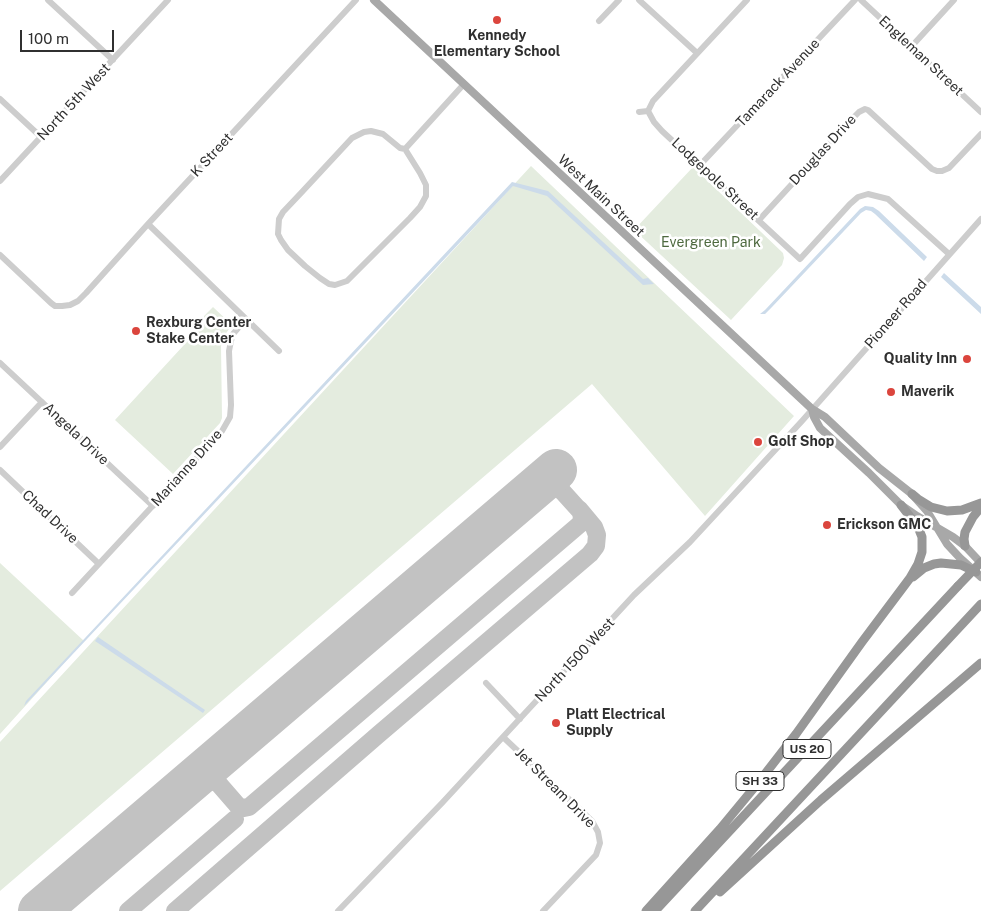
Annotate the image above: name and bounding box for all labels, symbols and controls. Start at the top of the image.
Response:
street label: Engleman Street [875,13,967,99]
marker: Kennedy Elementary School [491,14,503,26]
scale bar [22,20,116,52]
place label: Kennedy Elementary School [434,28,560,60]
text: 100 m [28,30,69,47]
street label: Tamarack Avenue [733,35,823,131]
street label: North 5th West [34,60,114,144]
street label: Douglas Drive [786,111,860,189]
street label: K Street [187,130,237,180]
street label: Lodgepole Street [668,134,762,224]
street label: West Main Street [554,152,648,240]
park label: Evergreen Park [661,235,761,251]
street label: Pioneer Road [861,276,931,352]
place label: Rexburg Center Stake Center [146,315,251,348]
marker: Rexburg Center Stake Center [130,325,142,337]
place label: Quality Inn [884,351,957,367]
marker: Quality Inn [961,353,973,365]
place label: Maverik [901,384,954,400]
marker: Maverik [885,386,897,398]
street label: Angela Drive [40,399,112,469]
street label: Marianne Drive [148,426,226,510]
place label: Golf Shop [768,434,834,450]
marker: Golf Shop [752,436,764,448]
street label: Chad Drive [18,487,82,547]
place label: Erickson GMC [837,517,931,533]
marker: Erickson GMC [821,519,833,531]
street label: North 1500 West [532,615,618,705]
place label: Platt Electrical Supply [566,707,666,740]
marker: Platt Electrical Supply [550,717,562,729]
road number: US 20 [783,740,831,759]
street label: Jet Stream Drive [511,744,599,832]
road number: SH 33 [736,771,784,790]

